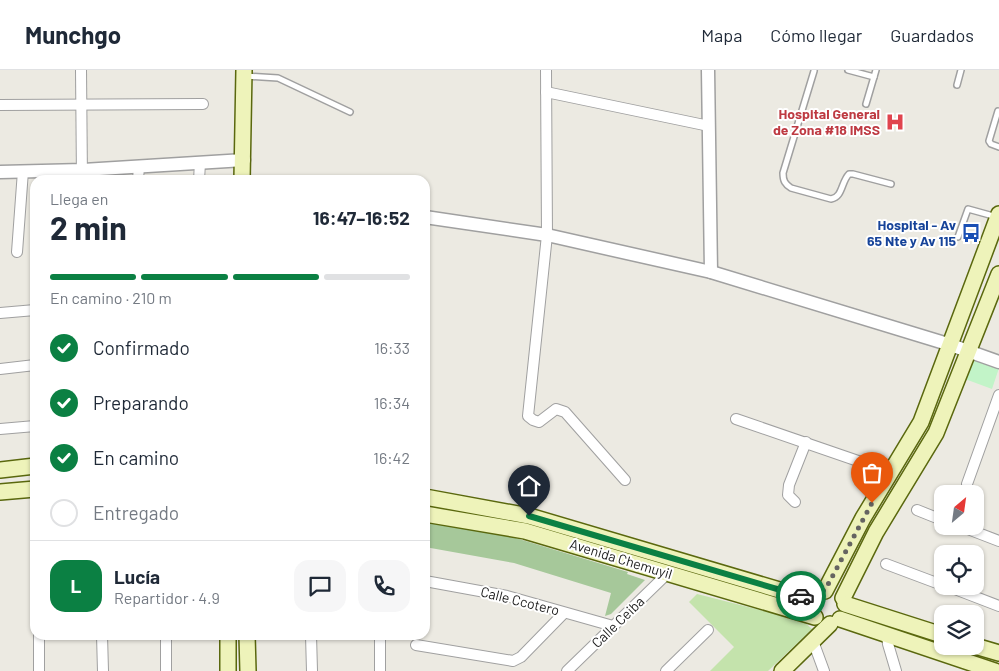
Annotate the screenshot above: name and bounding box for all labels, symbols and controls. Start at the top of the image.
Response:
text: Munchgo [25,20,121,49]
text: Mapa [701,24,742,46]
text: Cómo llegar [770,24,862,46]
text: Guardados [890,24,974,46]
place label: Hospital General de Zona #18 IMSS [773,105,880,138]
hospital icon: Hospital General de Zona #18 IMSS [884,111,906,133]
text: Llega en [50,189,108,208]
text: 16:47–16:52 [313,206,410,229]
text: 2 min [50,208,127,246]
place label: Hospital - Av 65 Nte y Av 115 [867,216,956,249]
bus stop icon: Hospital - Av 65 Nte y Av 115 [960,222,982,244]
text: En camino · 210 m [50,288,172,307]
icon: check [50,334,78,362]
text: Confirmado [93,336,190,359]
text: 16:33 [374,338,410,357]
icon: check [50,389,78,417]
text: Preparando [93,391,189,414]
text: 16:34 [374,393,410,412]
icon: check [50,444,78,472]
text: En camino [93,446,179,469]
text: 16:42 [373,448,410,467]
pin [851,452,893,503]
icon: bag [858,459,886,487]
pin [508,465,550,516]
icon: home [515,472,543,500]
north arrow [934,485,984,535]
map controls [934,485,984,655]
text: Entregado [93,501,179,524]
street label: Avenida Chemuyil [568,535,675,582]
button: locate [934,545,984,595]
button: chat [294,560,346,612]
button: phone [358,560,410,612]
text: Lucía [114,565,160,588]
courier [776,571,826,621]
text: L [71,574,81,597]
icon: car [787,582,815,610]
street label: Calle Ccotero [479,583,561,619]
text: Repartidor · 4.9 [114,588,220,607]
street label: Calle Ceiba [588,592,648,651]
button: layers [934,605,984,655]

